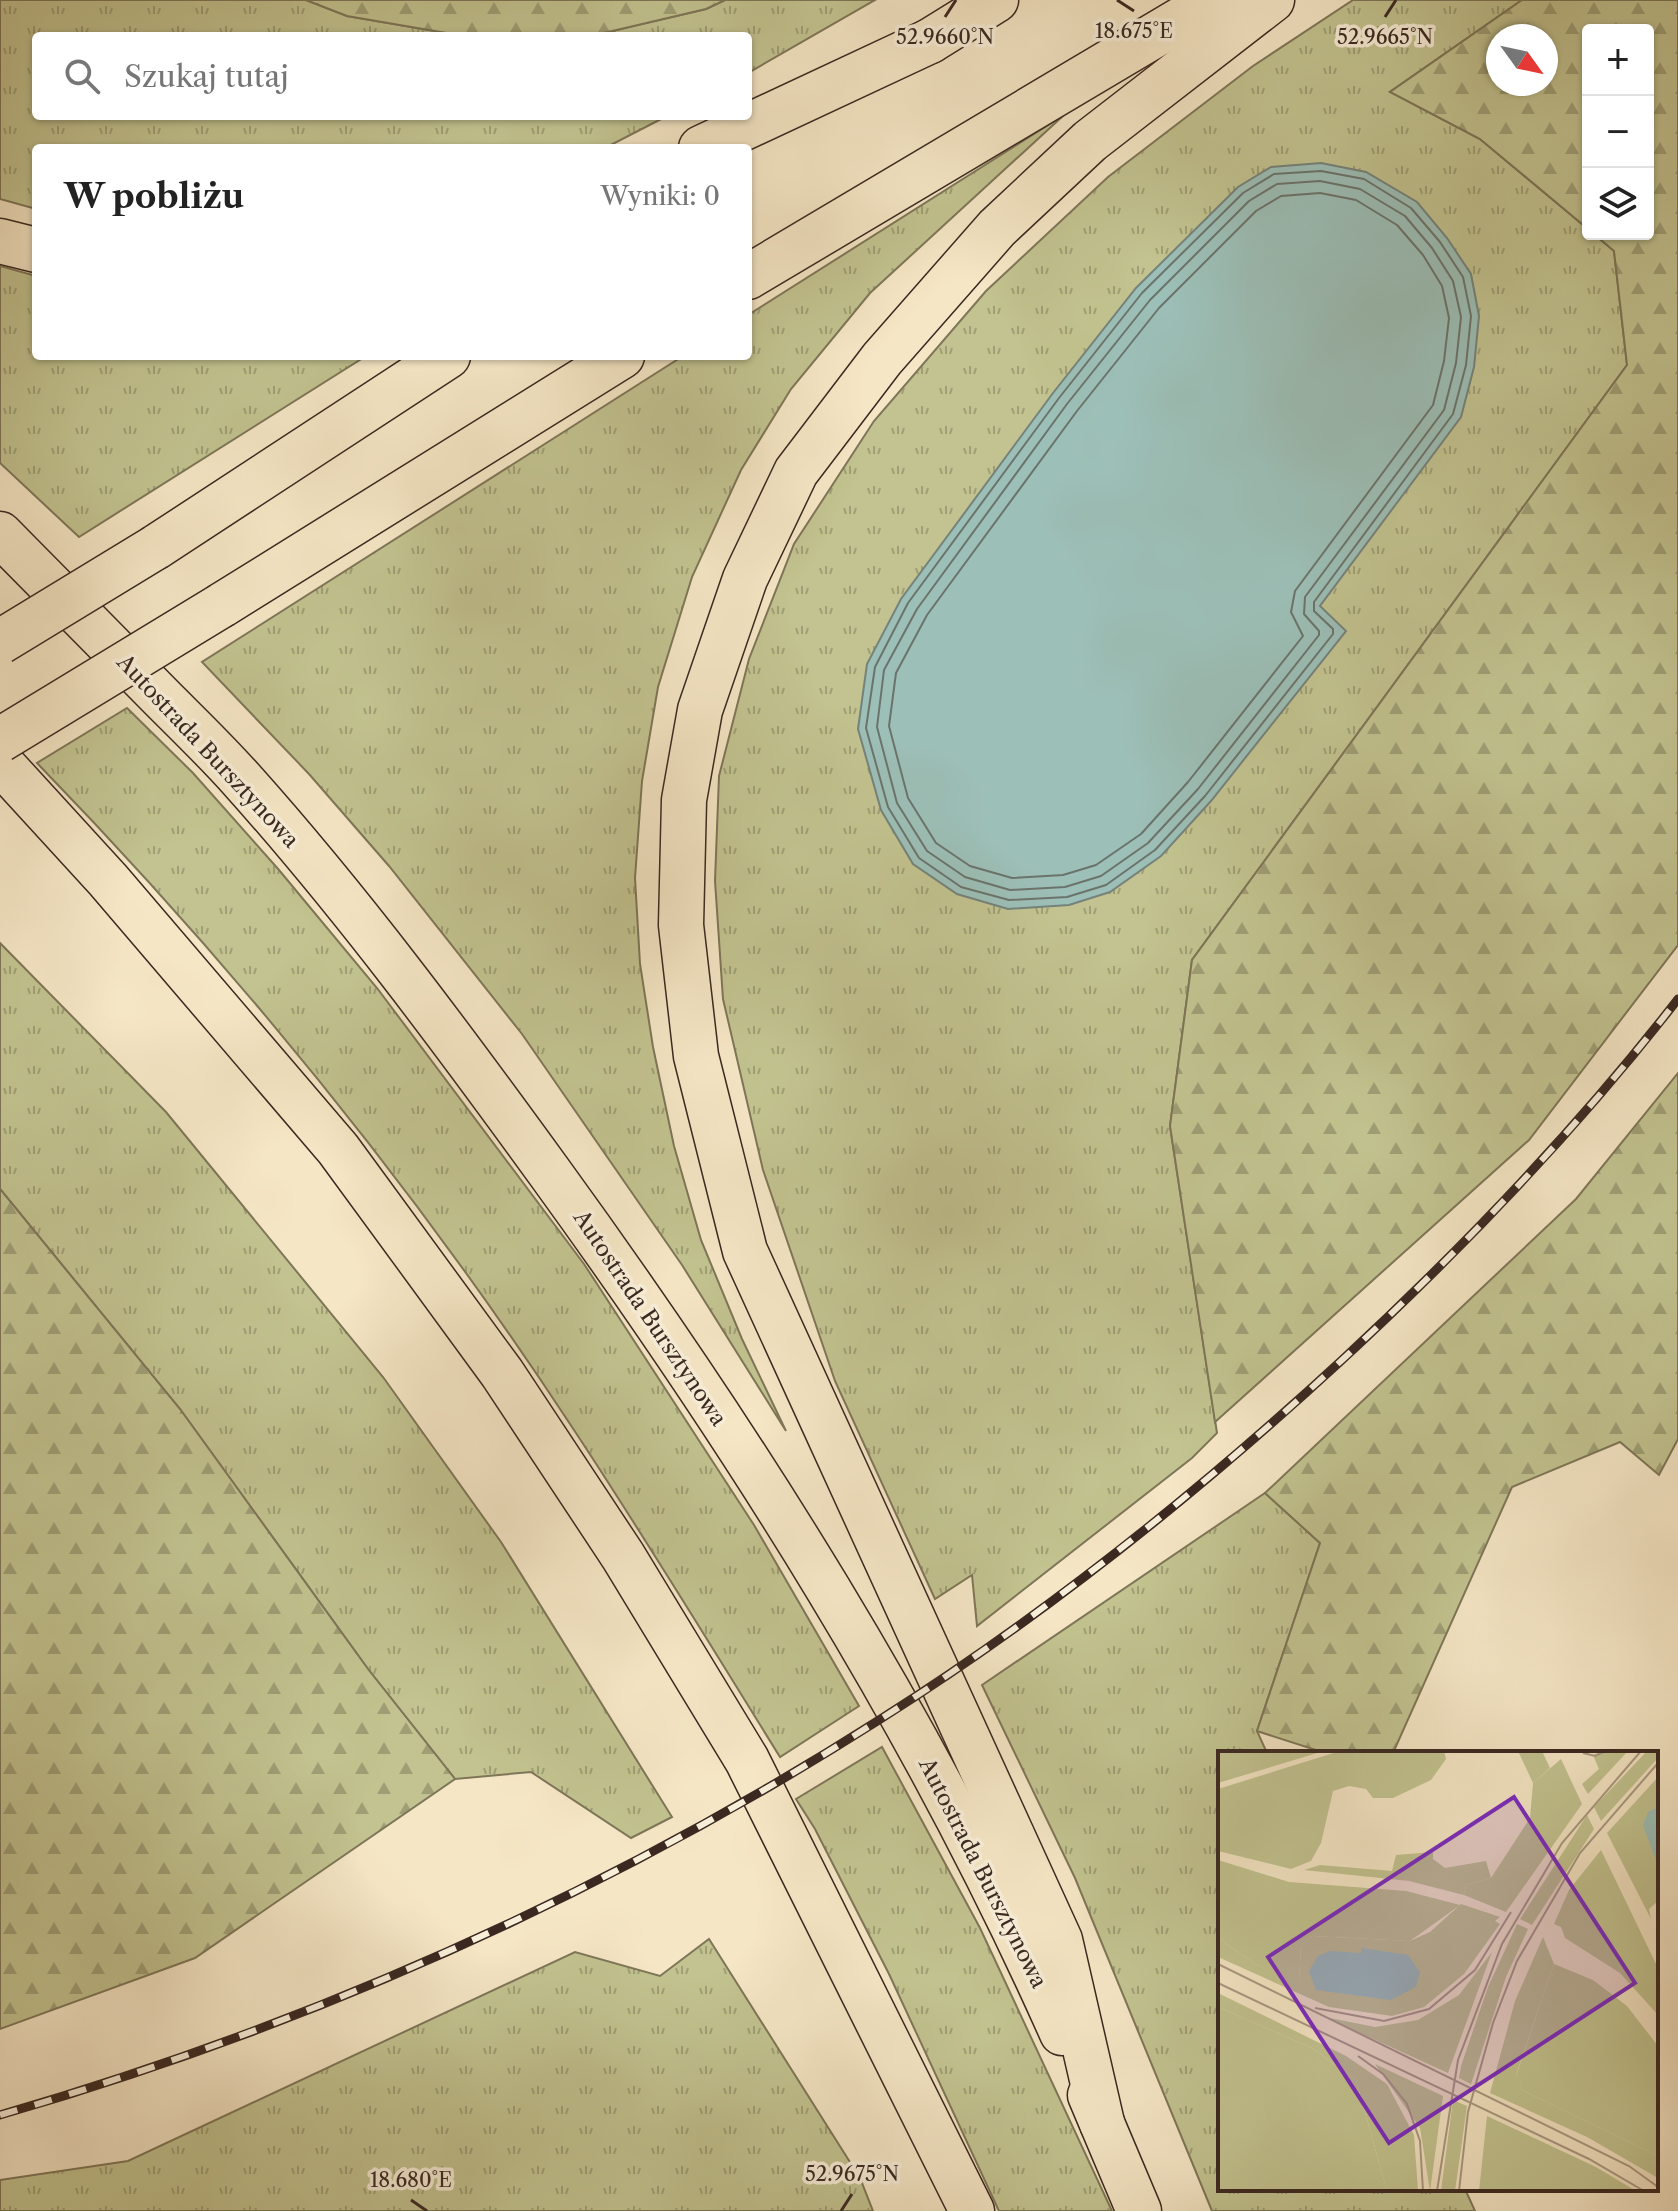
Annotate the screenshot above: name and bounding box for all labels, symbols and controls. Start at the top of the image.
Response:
text: 18.675°E [1095,19,1173,43]
north arrow [1486,24,1558,96]
map controls [1582,24,1654,240]
button: + [1582,24,1654,96]
text: 52.9660°N [896,25,994,49]
text: 52.9665°N [1337,25,1433,49]
search box [32,32,752,120]
icon: search [60,54,104,98]
text: Szukaj tutaj [124,58,289,95]
button: − [1582,96,1654,168]
button: layers [1582,168,1654,240]
text: W pobliżu [64,175,244,217]
text: Wyniki: 0 [601,180,720,212]
street label: Autostrada Bursztynowa [111,648,305,854]
street label: Autostrada Bursztynowa [567,1204,733,1431]
inset map [1218,1751,1658,2191]
street label: Autostrada Bursztynowa [913,1753,1053,1993]
text: 52.9675°N [805,2162,899,2186]
text: 18.680°E [370,2168,452,2192]

